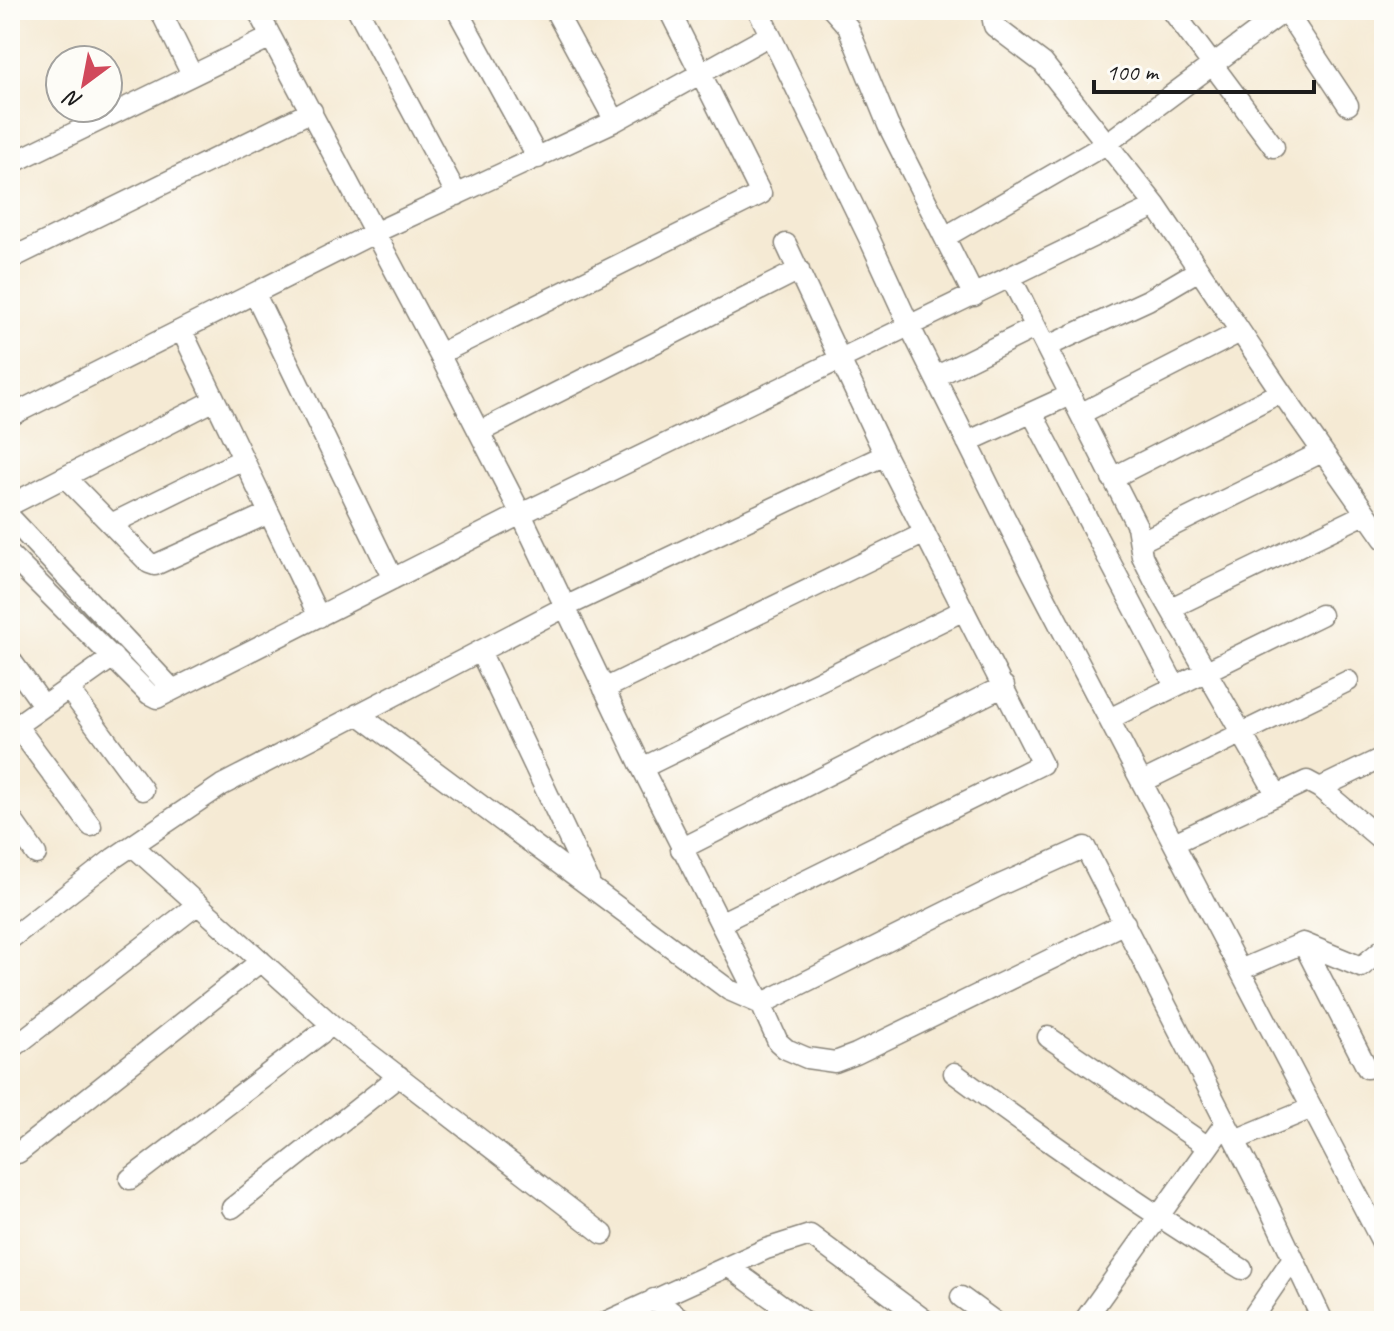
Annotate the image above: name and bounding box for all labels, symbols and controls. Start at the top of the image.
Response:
north arrow [44,44,124,124]
scale bar [1094,44,1314,94]
text: 100 m [1106,57,1160,87]
text: N [58,83,87,116]

